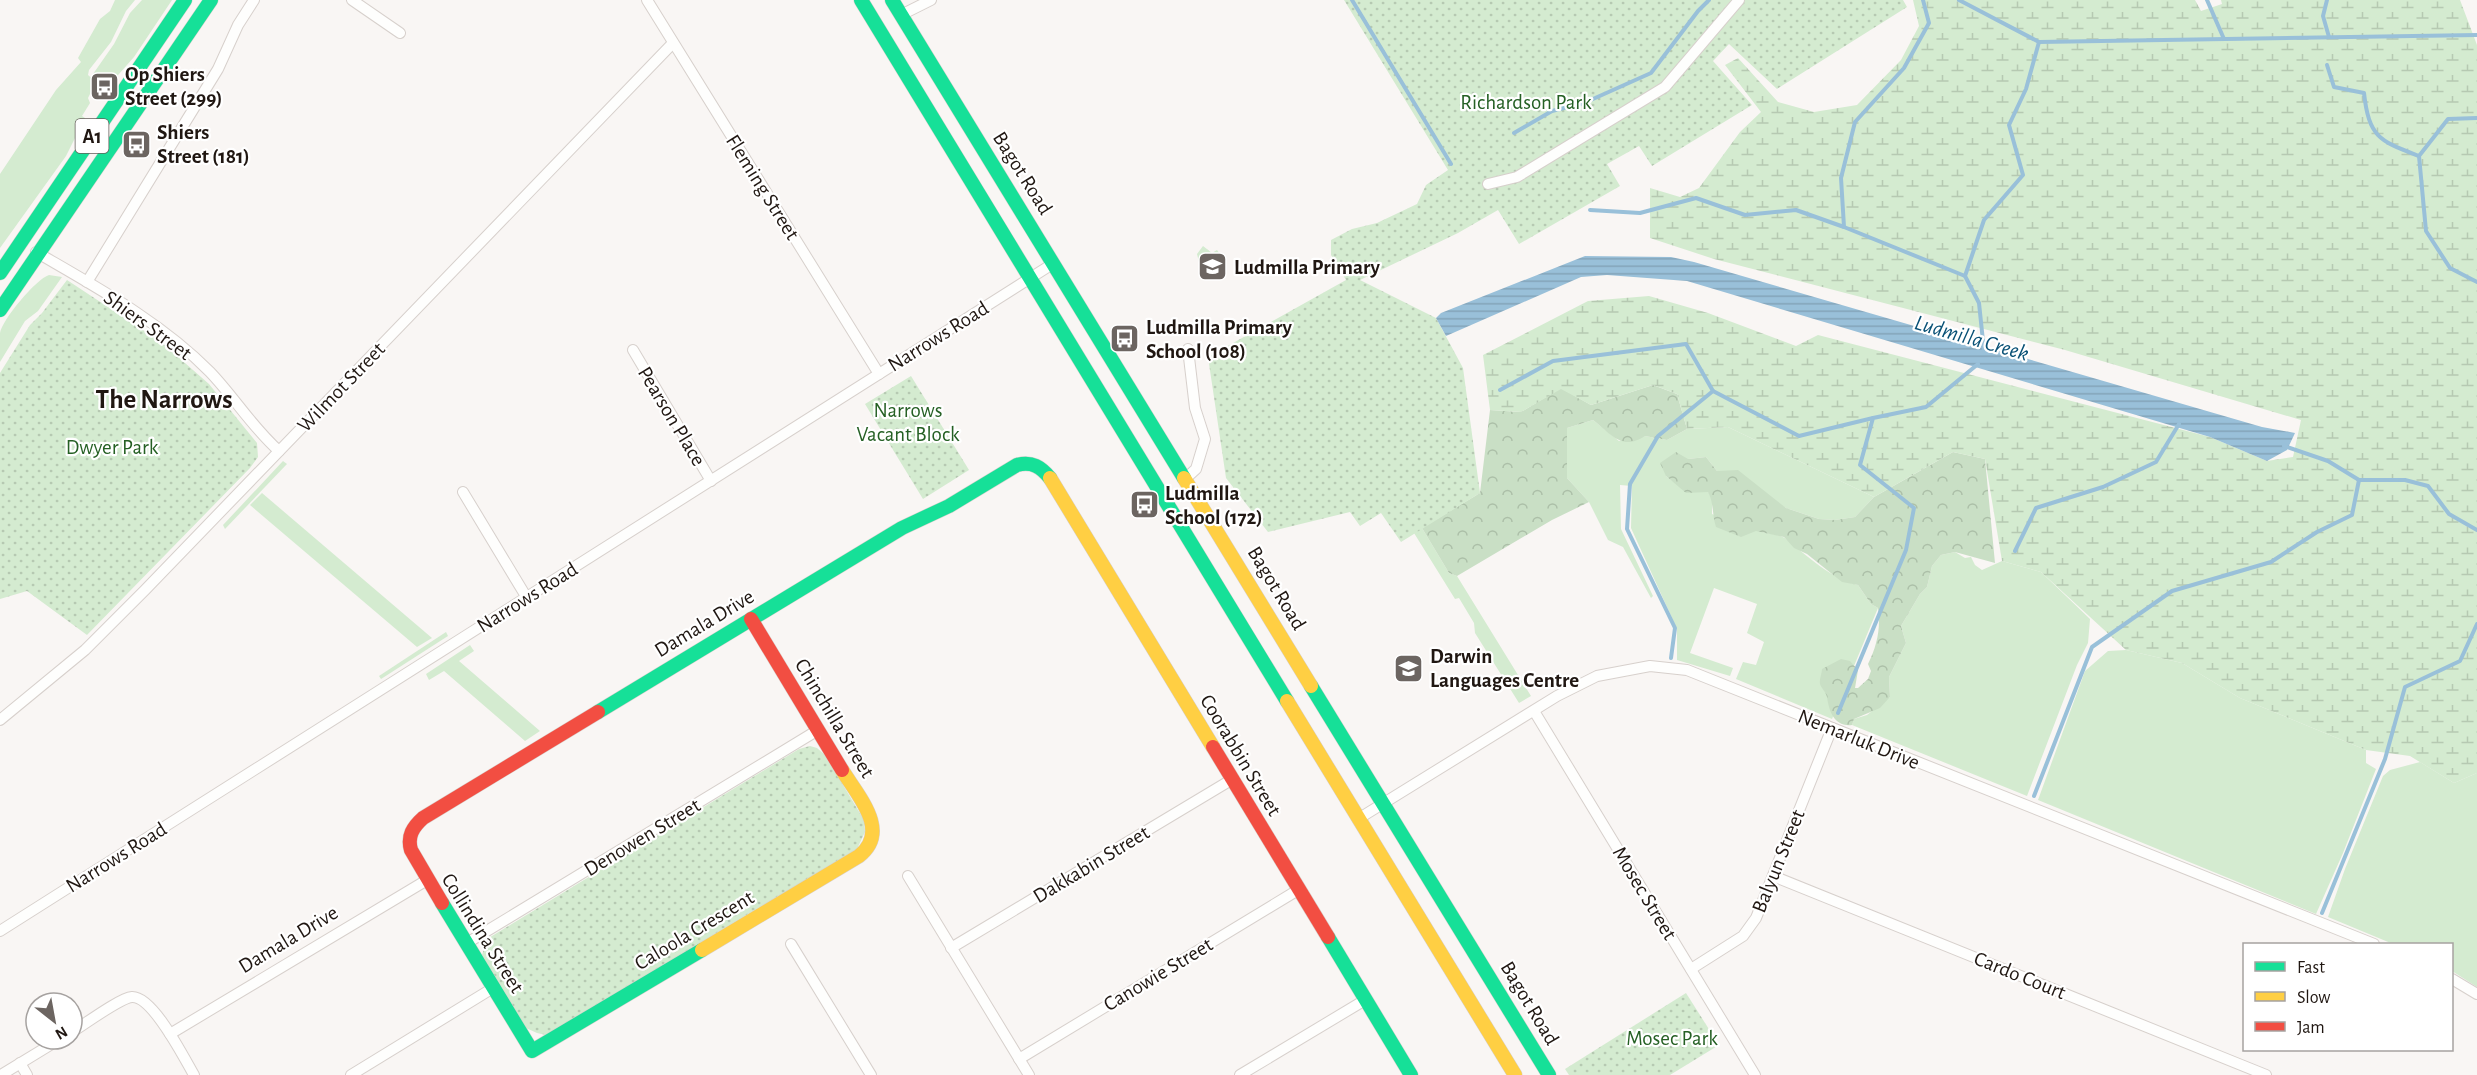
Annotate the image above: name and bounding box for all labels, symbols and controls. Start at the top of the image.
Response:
place label: Op Shiers Street (299) [125,64,223,109]
bus stop icon: Op Shiers Street (299) [88,70,120,102]
park label: Richardson Park [1460,92,1592,113]
road number: A1 [76,119,109,153]
place label: Shiers Street (181) [157,122,250,167]
bus stop icon: Shiers Street (181) [120,128,152,160]
street label: Bagot Road [989,128,1056,219]
street label: Fleming Street [722,131,803,244]
school or university icon: Ludmilla Primary [1197,251,1229,283]
place label: Ludmilla Primary [1234,257,1380,278]
street label: Shiers Street [100,287,196,364]
street label: Narrows Road [884,297,992,376]
water label: Ludmilla Creek [1912,311,2031,365]
place label: Ludmilla Primary School (108) [1146,317,1292,362]
bus stop icon: Ludmilla Primary School (108) [1109,323,1141,355]
street label: Wilmot Street [294,338,389,436]
street label: Pearson Place [634,363,709,470]
district label: The Narrows [95,386,233,413]
park label: Narrows Vacant Block [856,400,960,445]
park label: Dwyer Park [66,437,159,458]
place label: Ludmilla School (172) [1165,483,1263,528]
bus stop icon: Ludmilla School (172) [1128,489,1160,521]
street label: Bagot Road [1244,543,1310,634]
street label: Narrows Road [473,558,581,637]
street label: Damala Drive [651,586,757,661]
place label: Darwin Languages Centre [1430,646,1579,691]
school or university icon: Darwin Languages Centre [1393,652,1425,684]
street label: Chinchilla Street [791,655,878,782]
street label: Coorabbin Street [1196,691,1285,820]
street label: Nemarluk Drive [1795,706,1923,773]
street label: Denowen Street [581,794,704,880]
street label: Balyun Street [1748,806,1809,916]
street label: Narrows Road [62,818,170,897]
street label: Dakkabin Street [1030,821,1153,907]
street label: Mosec Street [1609,843,1681,944]
street label: Collindina Street [438,870,528,997]
street label: Caloola Crescent [631,887,758,974]
street label: Damala Drive [235,902,341,977]
street label: Canowie Street [1100,934,1217,1015]
legend [2243,943,2453,1051]
street label: Cardo Court [1971,948,2069,1003]
street label: Bagot Road [1497,958,1563,1049]
text: Fast [2297,959,2325,977]
text: Slow [2297,989,2330,1007]
north arrow [24,991,84,1051]
text: Jam [2297,1019,2325,1037]
text: N [52,1023,70,1043]
park label: Mosec Park [1626,1028,1718,1049]

